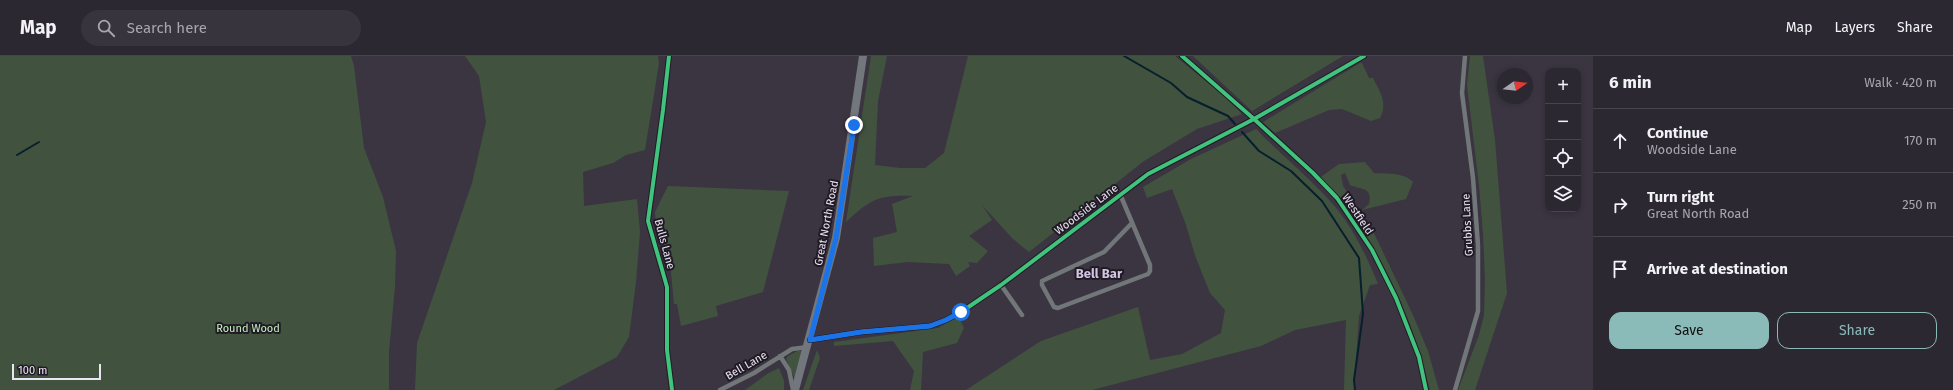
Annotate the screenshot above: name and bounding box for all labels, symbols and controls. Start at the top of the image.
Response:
search box [81,10,361,46]
text: Map [20,16,57,39]
icon: search [95,17,117,39]
text: Search here [127,19,207,37]
text: Map [1786,19,1812,36]
text: Layers [1834,19,1875,36]
text: Share [1897,19,1933,36]
north arrow [1497,68,1533,104]
map controls [1545,68,1581,212]
button: + [1545,68,1581,104]
text: 6 min [1609,72,1652,93]
text: Walk · 420 m [1864,75,1937,90]
button: − [1545,104,1581,140]
route end [845,116,863,134]
text: Continue [1647,124,1708,142]
icon: ahead [1609,130,1631,152]
text: 170 m [1904,133,1937,148]
button: locate [1545,140,1581,176]
text: Woodside Lane [1647,142,1737,157]
button: layers [1545,176,1581,212]
street label: Great North Road [812,179,841,267]
street label: Woodside Lane [1052,181,1121,237]
text: Turn right [1647,188,1714,206]
street label: Westfield [1339,192,1376,237]
street label: Grubbs Lane [1459,193,1476,257]
icon: right [1609,194,1631,216]
text: 250 m [1902,197,1937,212]
text: Great North Road [1647,206,1749,221]
street label: Bulls Lane [652,218,677,271]
icon: arrive [1609,258,1631,280]
text: Arrive at destination [1647,260,1788,278]
district label: Bell Bar [1076,266,1123,281]
route start [952,303,970,321]
button: Save [1609,312,1769,349]
button: Share [1777,312,1937,349]
park label: Round Wood [216,322,280,335]
street label: Bell Lane [723,348,769,383]
scale bar [12,362,101,381]
text: 100 m [18,364,47,377]

